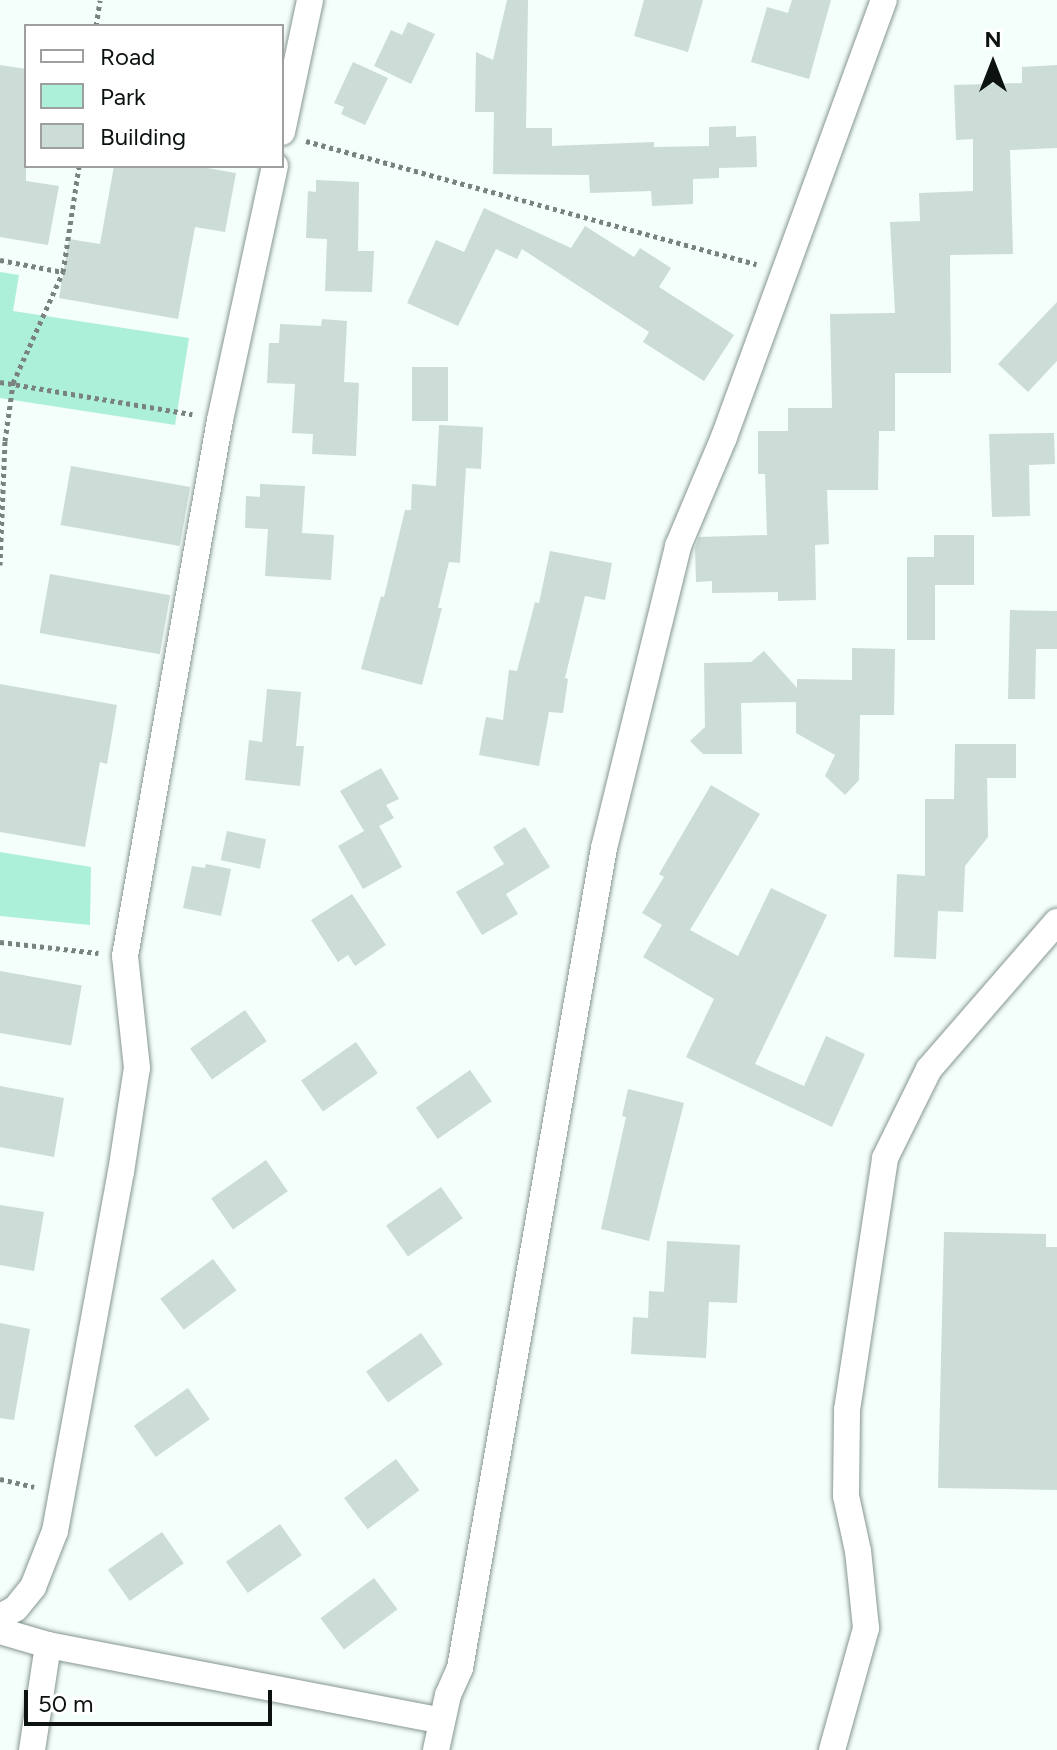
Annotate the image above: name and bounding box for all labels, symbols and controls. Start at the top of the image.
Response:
legend [24,24,284,168]
north arrow [953,24,1033,104]
text: N [984,26,1002,53]
text: Road [100,42,155,71]
text: Park [100,82,146,111]
text: Building [100,122,186,151]
scale bar [28,1674,276,1724]
text: 50 m [38,1689,94,1718]

